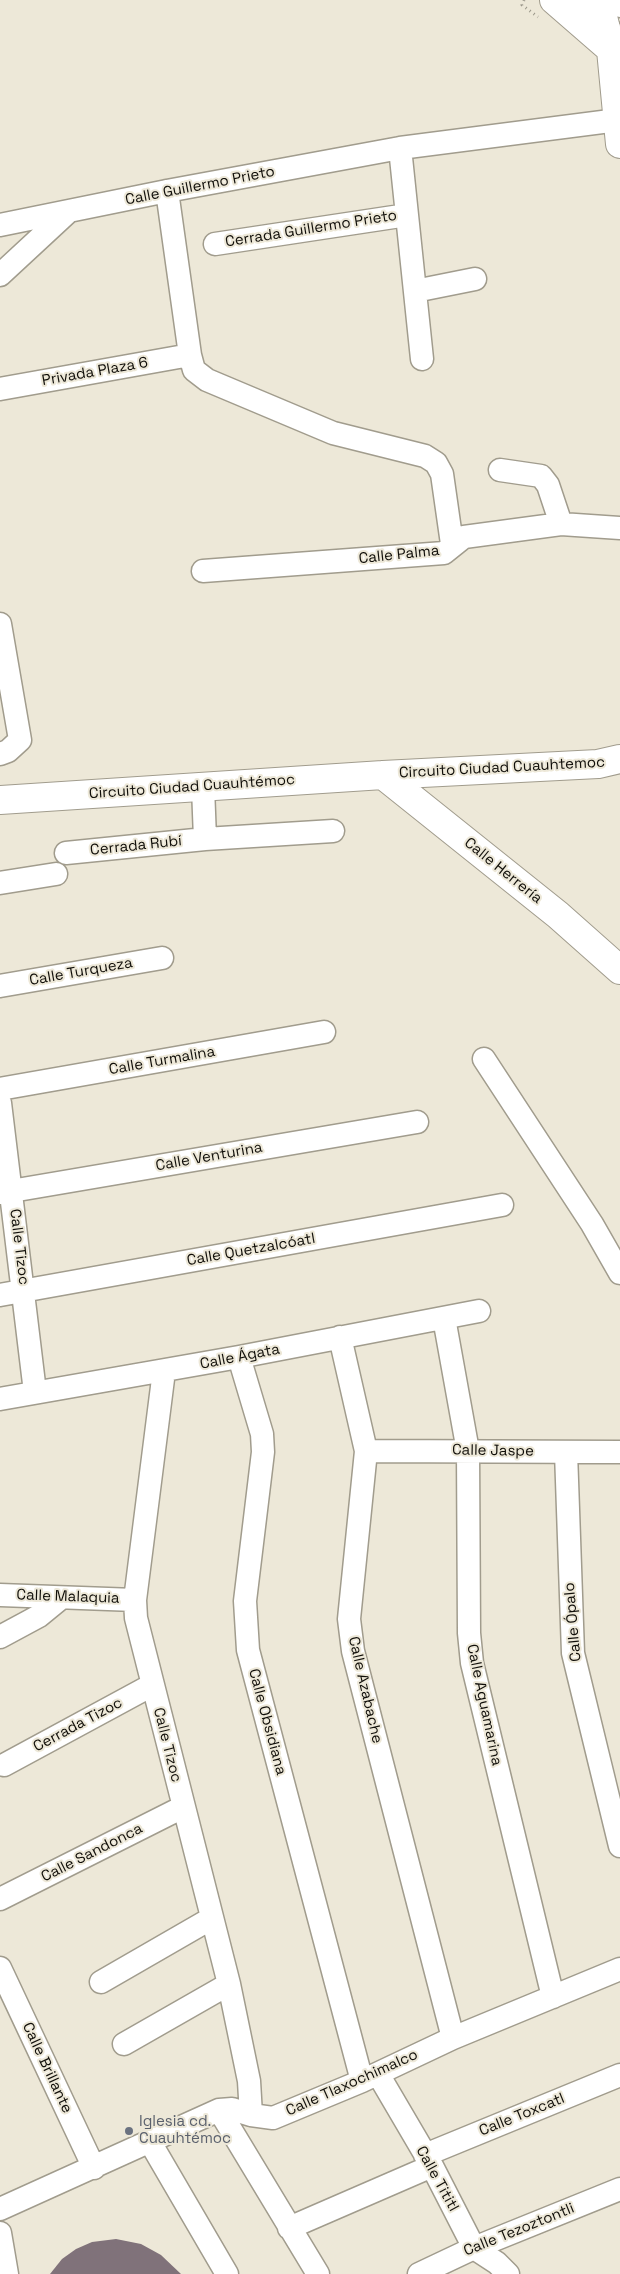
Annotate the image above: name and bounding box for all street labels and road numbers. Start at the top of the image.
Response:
street label: Calle Guillermo Prieto [124,163,276,209]
street label: Cerrada Guillermo Prieto [224,207,398,251]
street label: Privada Plaza 6 [41,354,149,390]
street label: Calle Palma [358,542,440,568]
street label: Circuito Ciudad Cuauhtemoc [398,754,606,782]
street label: Circuito Ciudad Cuauhtémoc [88,771,296,803]
street label: Cerrada Rubí [89,832,183,860]
street label: Calle Herrería [460,834,546,908]
street label: Calle Turqueza [28,954,134,990]
street label: Calle Turmalina [107,1043,217,1079]
street label: Calle Venturina [154,1139,264,1175]
street label: Calle Tizoc [5,1208,33,1286]
street label: Calle Quetzalcóatl [185,1230,317,1270]
street label: Calle Ágata [199,1340,281,1374]
street label: Calle Jaspe [452,1441,534,1461]
street label: Calle Ópalo [561,1582,585,1662]
street label: Calle Malaquia [16,1586,120,1608]
street label: Calle Azabache [344,1635,386,1745]
street label: Calle Aguamarina [462,1643,506,1767]
street label: Calle Obsidiana [244,1667,290,1777]
street label: Cerrada Tizoc [30,1694,126,1756]
street label: Calle Tizoc [149,1706,185,1784]
street label: Calle Sandonca [38,1820,146,1886]
street label: Calle Brillante [18,2020,76,2116]
street label: Calle Tlaxochimalco [283,2046,421,2120]
street label: Calle Toxcatl [477,2090,567,2140]
street label: Calle Tititl [412,2143,462,2215]
street label: Calle Tezoztontli [461,2200,577,2260]

